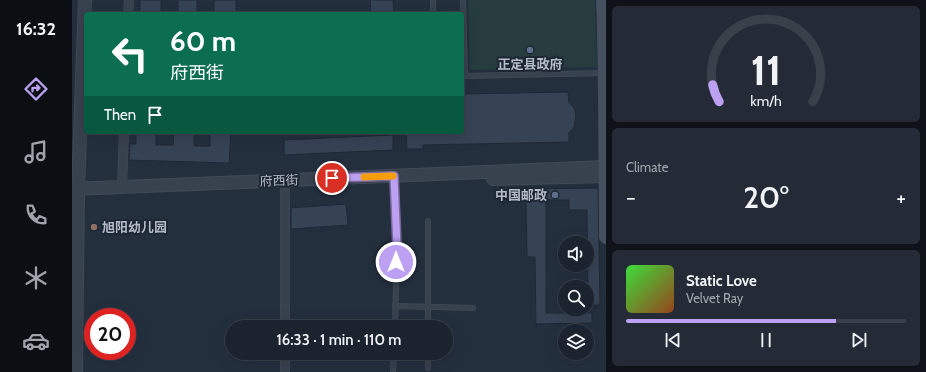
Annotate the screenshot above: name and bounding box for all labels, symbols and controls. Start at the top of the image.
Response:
text: 16:32 [16,18,56,40]
text: 60 m [170,24,236,58]
icon: left [104,28,156,80]
marker: 正定县政府 [525,45,535,55]
text: 11 [751,45,781,95]
place label: 正定县政府 [497,56,563,72]
text: 府西街 [170,62,224,84]
icon: directions [22,75,50,103]
text: km/h [750,92,782,110]
icon: arrive [144,104,166,126]
text: Then [104,106,136,124]
icon: music [22,138,50,166]
text: Climate [626,159,668,175]
pin [315,161,349,195]
icon: arrive [321,167,343,189]
street label: 府西街 [259,171,299,189]
text: 20° [743,179,789,216]
text: − [626,184,636,211]
text: + [896,184,906,211]
place label: 中国邮政 [495,187,547,203]
marker: 中国邮政 [550,190,560,200]
icon: phone [22,201,50,229]
place label: 旭阳幼儿园 [102,219,167,235]
marker: 旭阳幼儿园 [89,222,99,232]
map controls [558,236,594,360]
button: sound [558,236,594,272]
position arrow [375,241,417,283]
icon: climate [22,264,50,292]
text: Static Love [686,272,757,290]
button: search [558,280,594,316]
text: Velvet Ray [686,290,743,306]
speed limit sign: 20 [84,308,136,360]
button: layers [558,324,594,360]
icon: car [22,327,50,355]
icon: previous [662,329,684,351]
icon: pause [755,329,777,351]
icon: next [848,329,870,351]
text: 16:33 · 1 min · 110 m [277,331,401,349]

